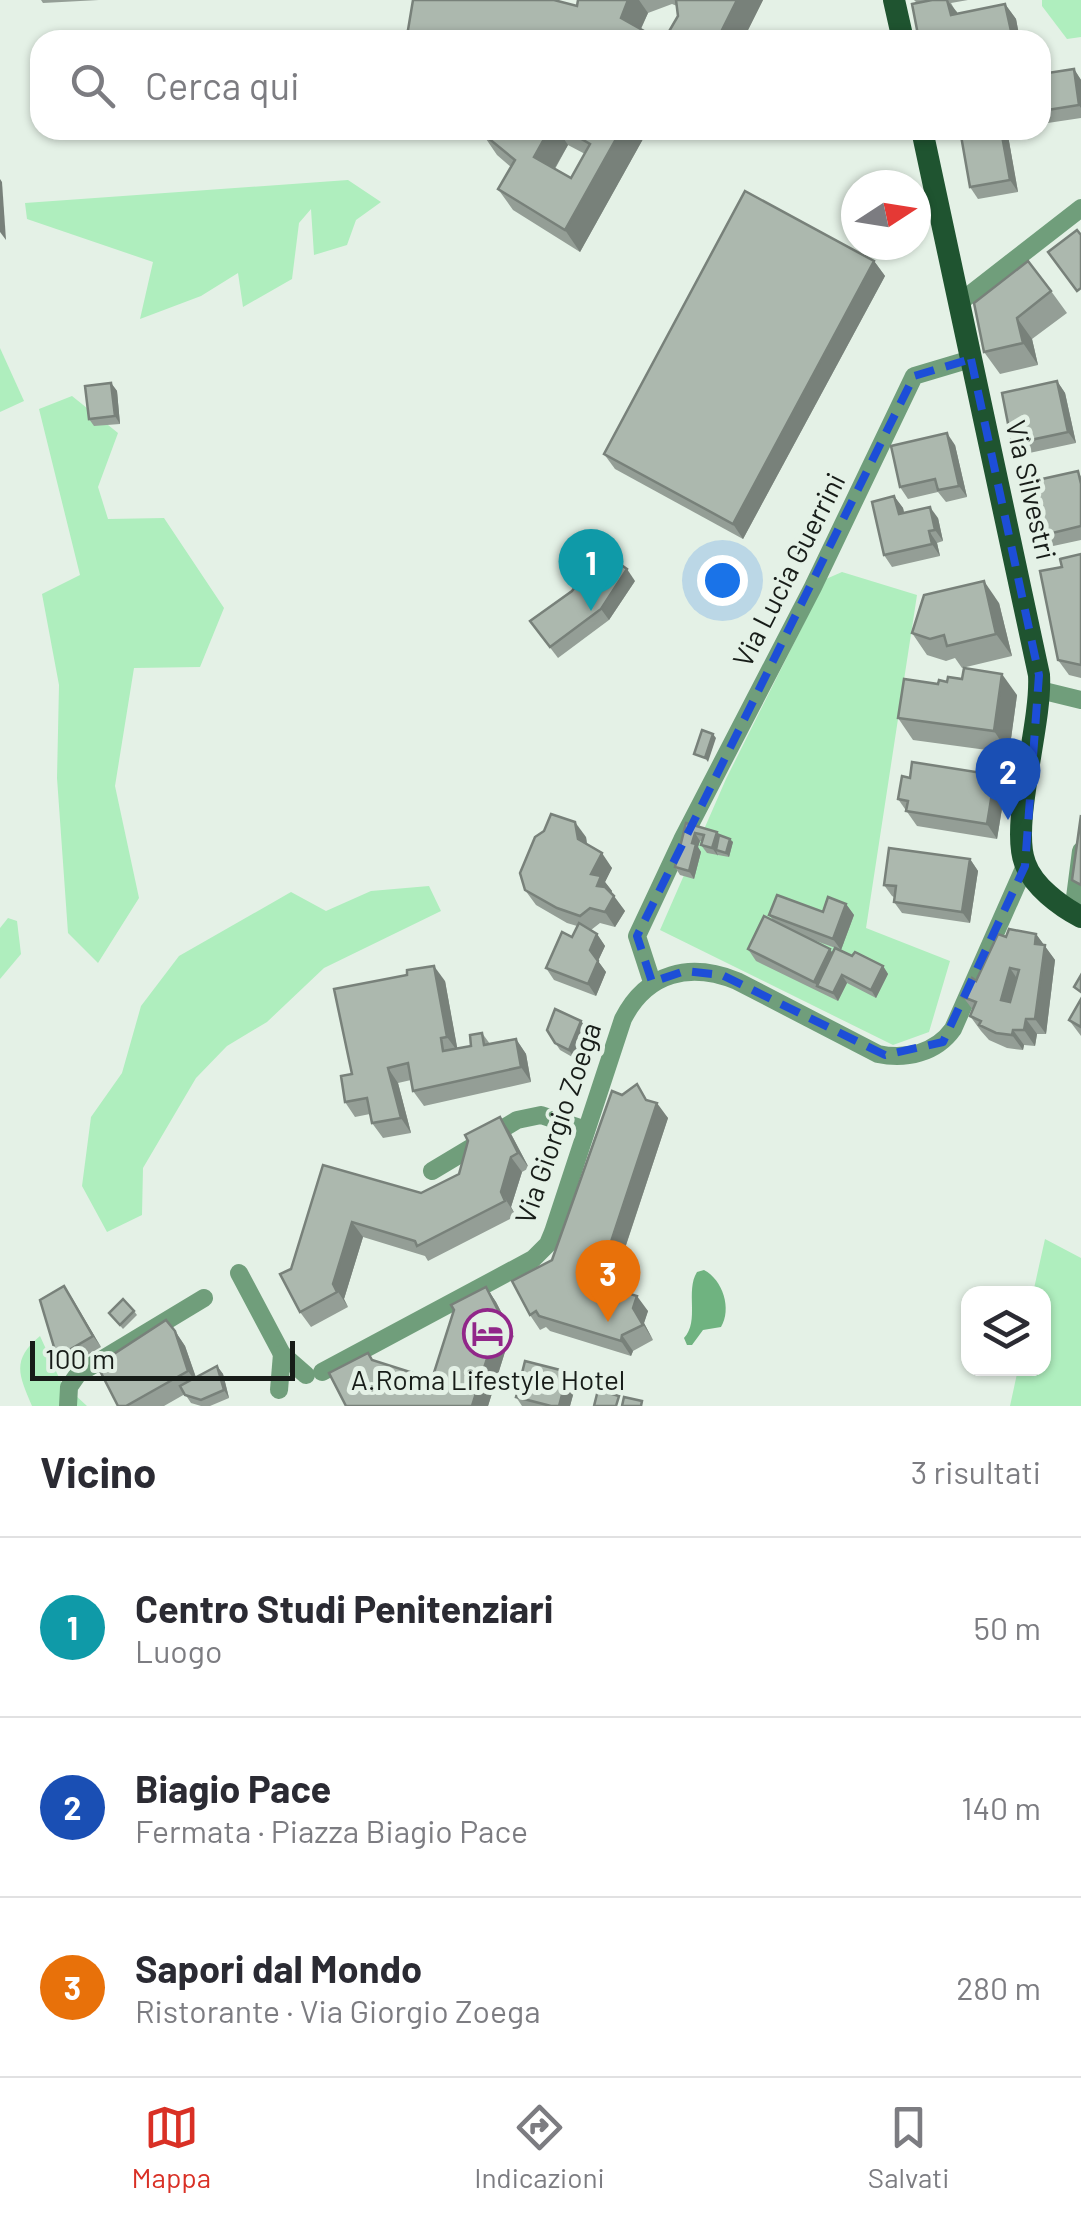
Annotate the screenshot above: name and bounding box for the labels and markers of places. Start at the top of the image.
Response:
pin: 1 [558,528,624,611]
pin: 2 [976,738,1040,820]
pin: 3 [576,1240,640,1322]
hotel icon: A.Roma Lifestyle Hotel [462,1307,514,1359]
place label: A.Roma Lifestyle Hotel [351,1362,625,1396]

